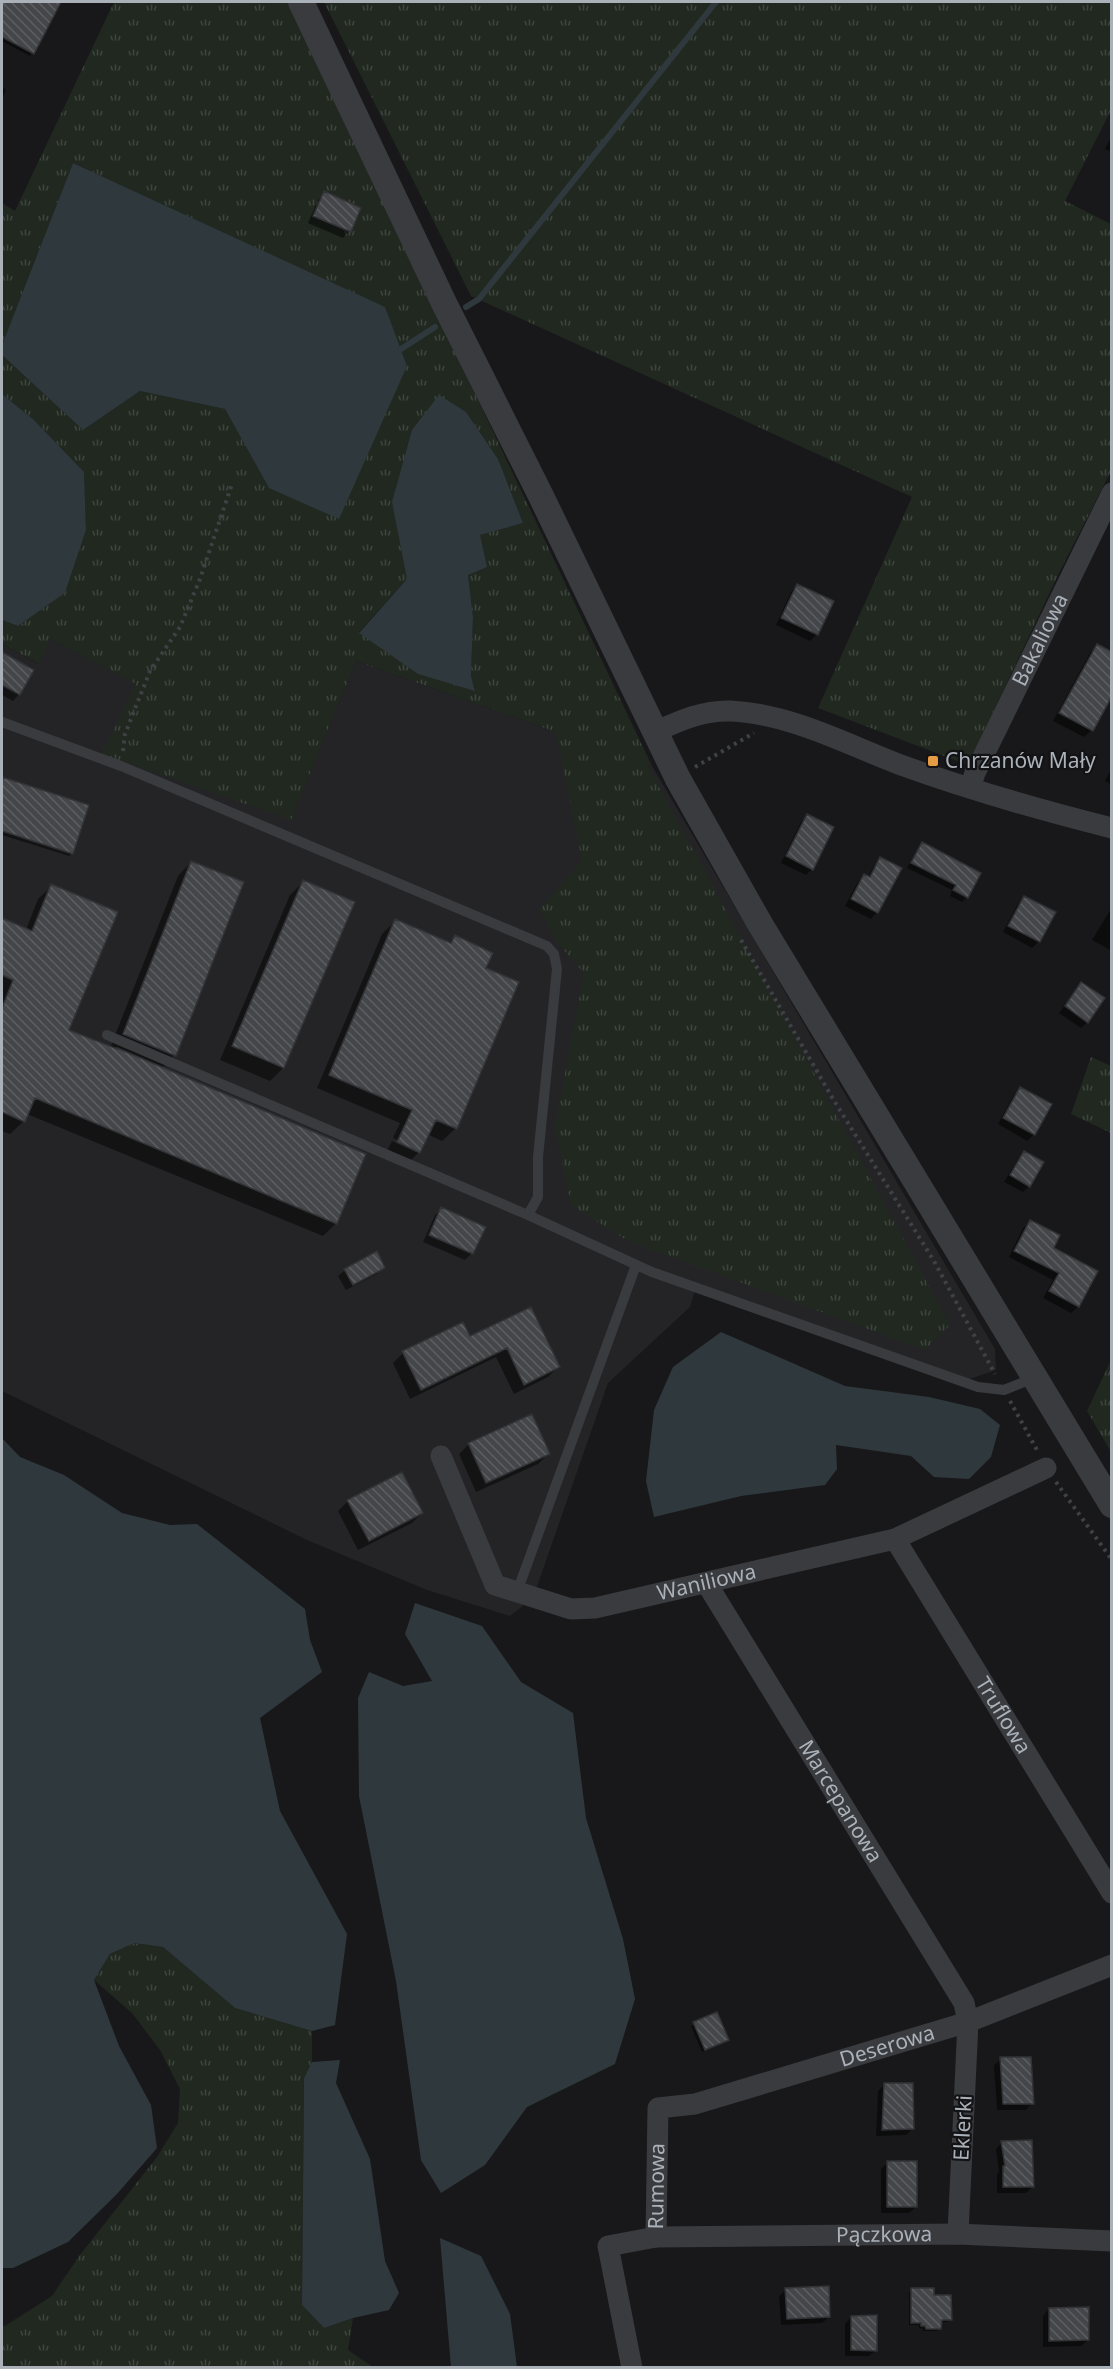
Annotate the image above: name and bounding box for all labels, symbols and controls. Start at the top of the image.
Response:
street label: Bakaliowa [1005,588,1074,690]
place label: Chrzanów Mały [945,746,1096,774]
marker: Chrzanów Mały [926,754,940,768]
street label: Waniliowa [654,1556,759,1606]
street label: Truflowa [970,1671,1038,1759]
street label: Marcepanowa [793,1734,890,1868]
street label: Deserowa [836,2018,938,2073]
street label: Eklerki [946,2095,978,2161]
street label: Rumowa [641,2143,670,2230]
street label: Pączkowa [836,2219,932,2248]

